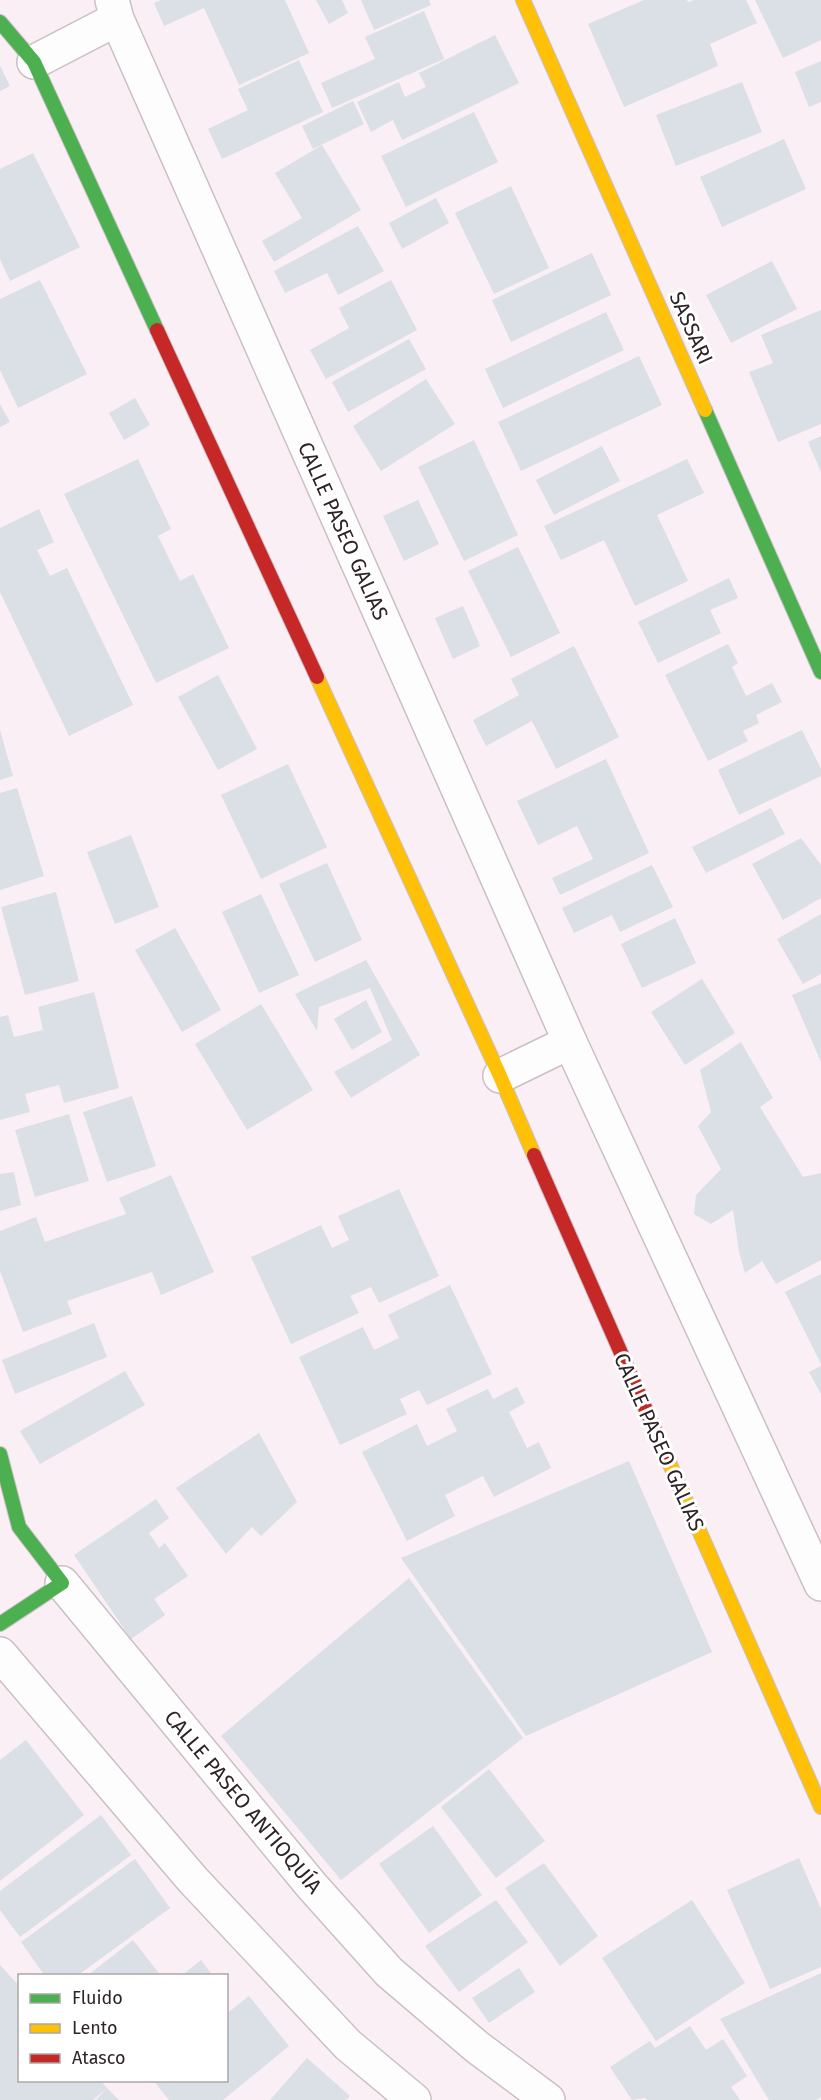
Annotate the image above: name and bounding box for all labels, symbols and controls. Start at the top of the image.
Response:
street label: SASSARI [663,288,719,368]
street label: CALLE PASEO GALIAS [292,438,394,624]
street label: CALLE PASEO GALIAS [608,1349,710,1535]
street label: CALLE PASEO ANTIOQUÍA [159,1705,327,1899]
legend [18,1974,228,2082]
text: Fluido [72,1987,123,2009]
text: Lento [72,2017,118,2039]
text: Atasco [72,2047,125,2069]

